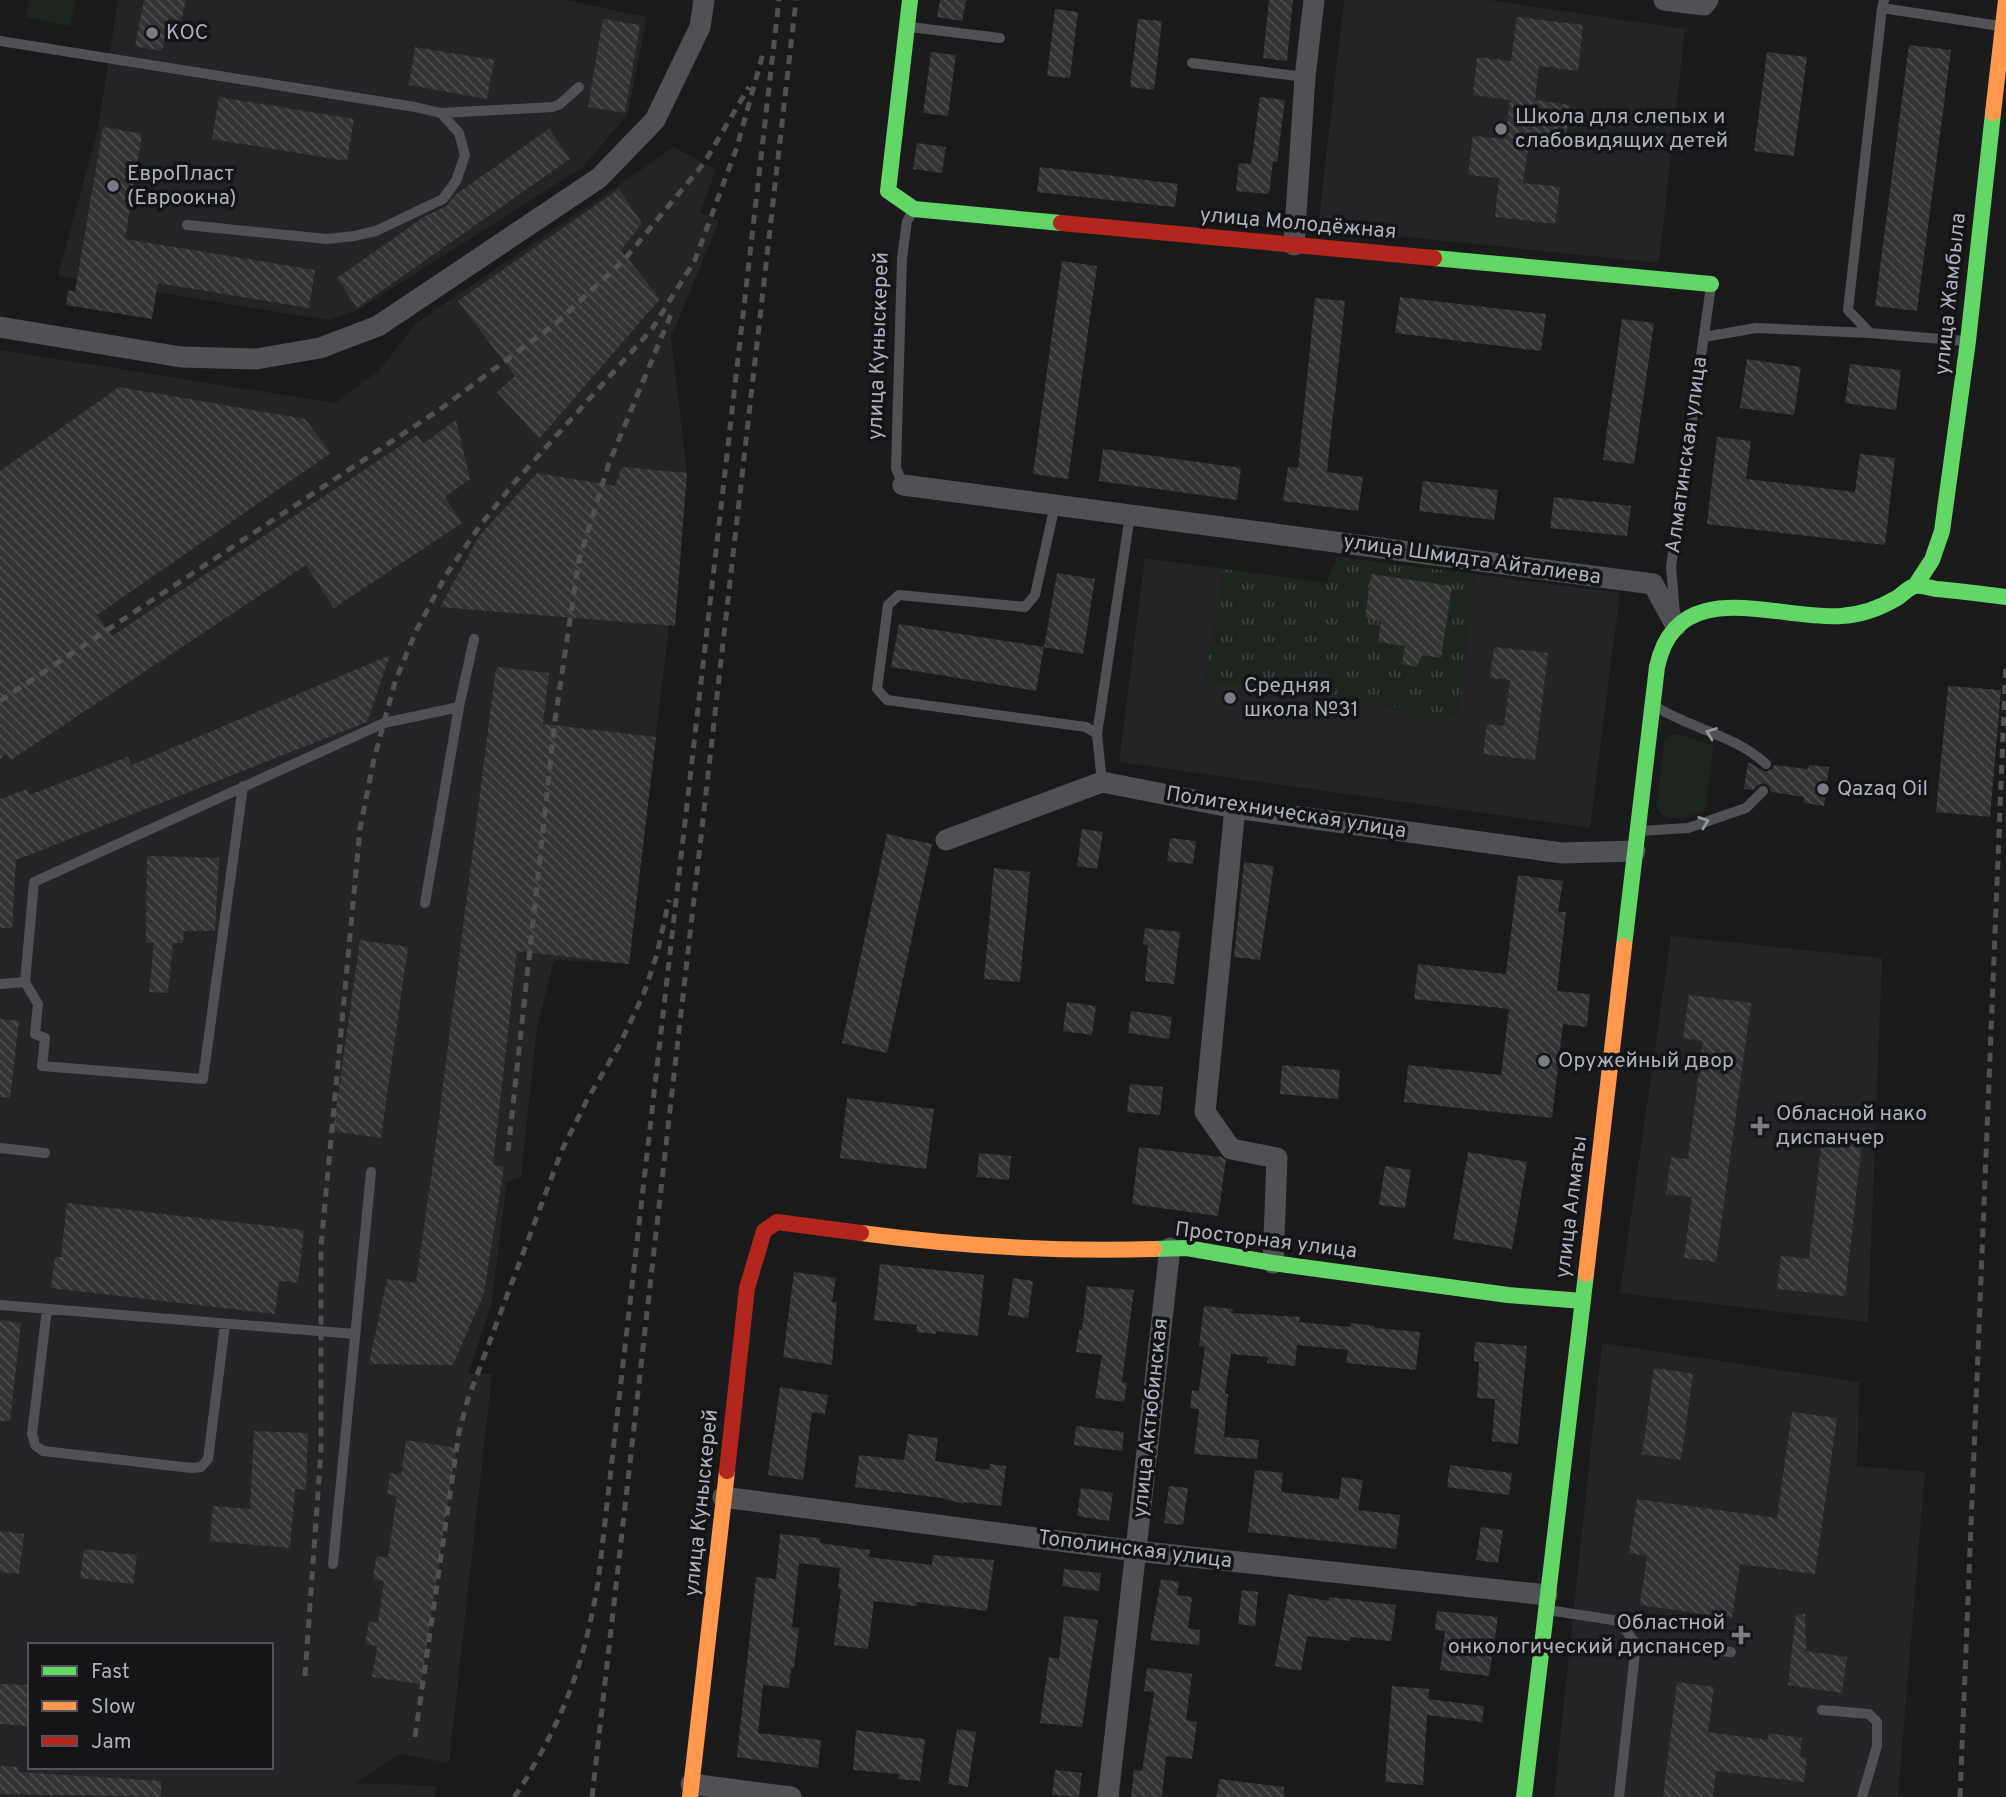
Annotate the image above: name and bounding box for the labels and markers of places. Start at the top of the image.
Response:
place label: КОС [166,20,208,47]
marker: КОС [144,25,160,41]
place label: Школа для слепых и слабовидящих детей [1515,104,1728,155]
marker: Школа для слепых и слабовидящих детей [1493,121,1509,137]
place label: ЕвроПласт (Евроокна) [127,161,237,212]
marker: ЕвроПласт (Евроокна) [105,178,121,194]
place label: Средняя школа №31 [1244,673,1359,724]
marker: Средняя школа №31 [1222,690,1238,706]
place label: Qazaq Oil [1837,776,1928,803]
marker: Qazaq Oil [1815,781,1831,797]
place label: Оружейный двор [1558,1048,1734,1075]
marker: Оружейный двор [1536,1053,1552,1069]
place label: Обласной нако диспанчер [1776,1101,1927,1152]
marker: Обласной нако диспанчер [1750,1116,1770,1136]
place label: Областной онкологический диспансер [1448,1610,1725,1661]
marker: Областной онкологический диспансер [1731,1625,1751,1645]

